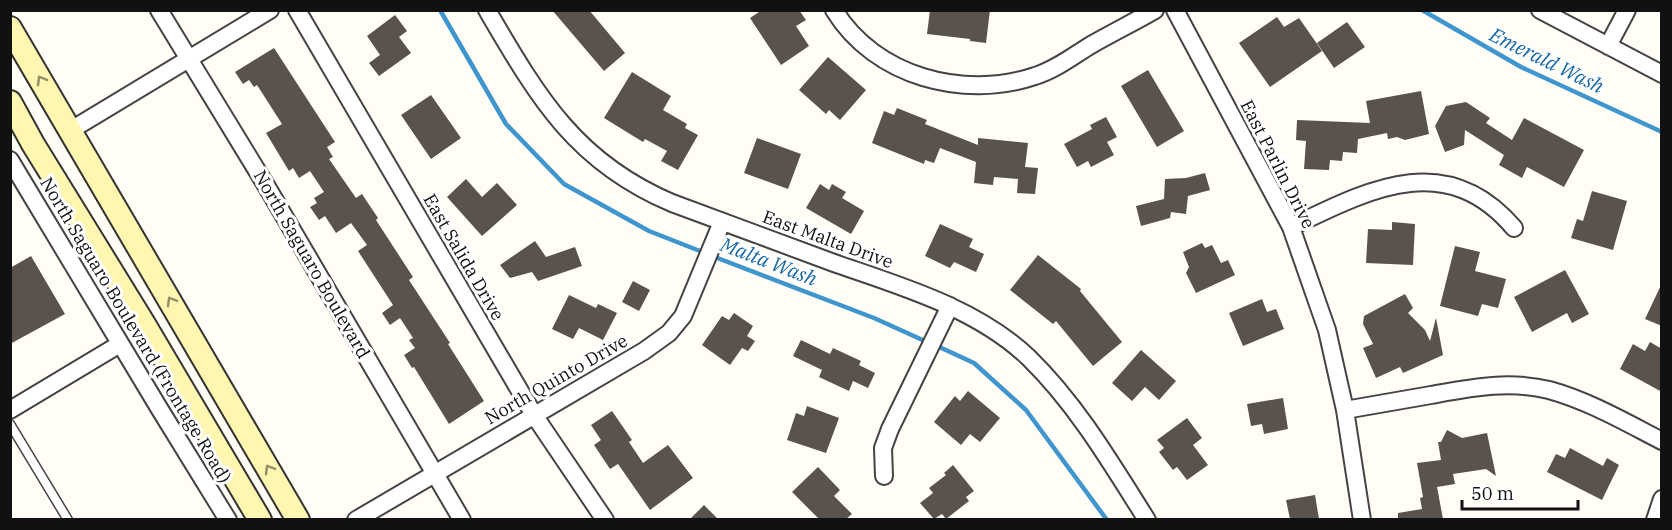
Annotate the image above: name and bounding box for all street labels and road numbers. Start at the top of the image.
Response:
street label: East Parlin Drive [1236,96,1320,232]
street label: North Saguaro Boulevard [249,166,375,362]
street label: North Saguaro Boulevard (Frontage Road) [35,173,237,487]
street label: East Salida Drive [418,190,510,324]
street label: East Malta Drive [760,205,896,273]
street label: North Quinto Drive [480,329,632,429]

